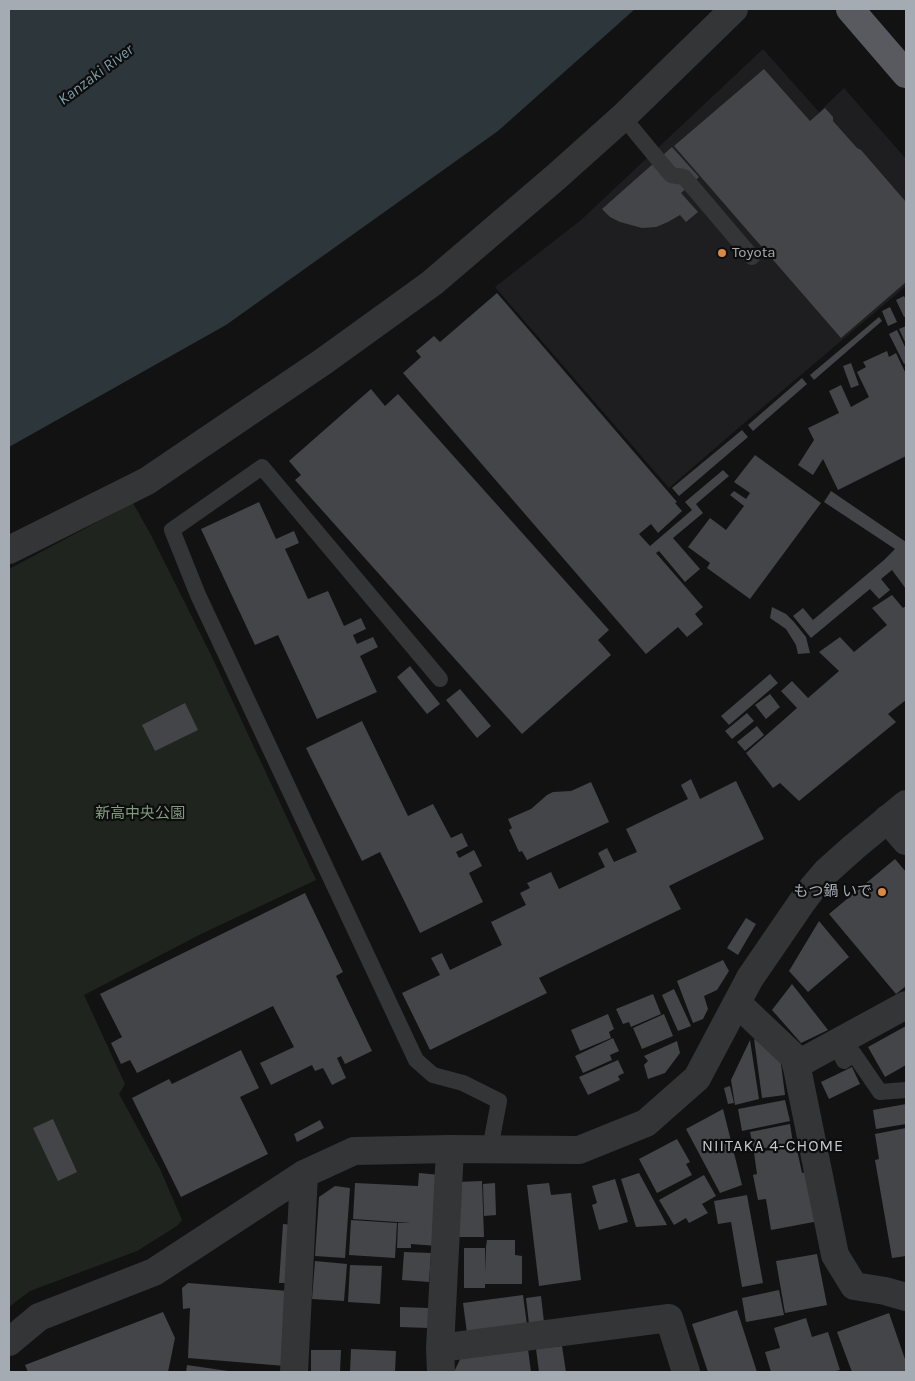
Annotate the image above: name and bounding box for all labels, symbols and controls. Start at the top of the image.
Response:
water label: Kanzaki River [54,40,138,110]
place label: Toyota [732,244,776,262]
marker: Toyota [716,247,728,259]
park label: 新高中央公園 [95,805,185,823]
place label: もつ鍋 いで [793,883,872,901]
marker: もつ鍋 いで [876,886,888,898]
district label: NIITAKA 4-CHOME [700,1136,846,1156]

